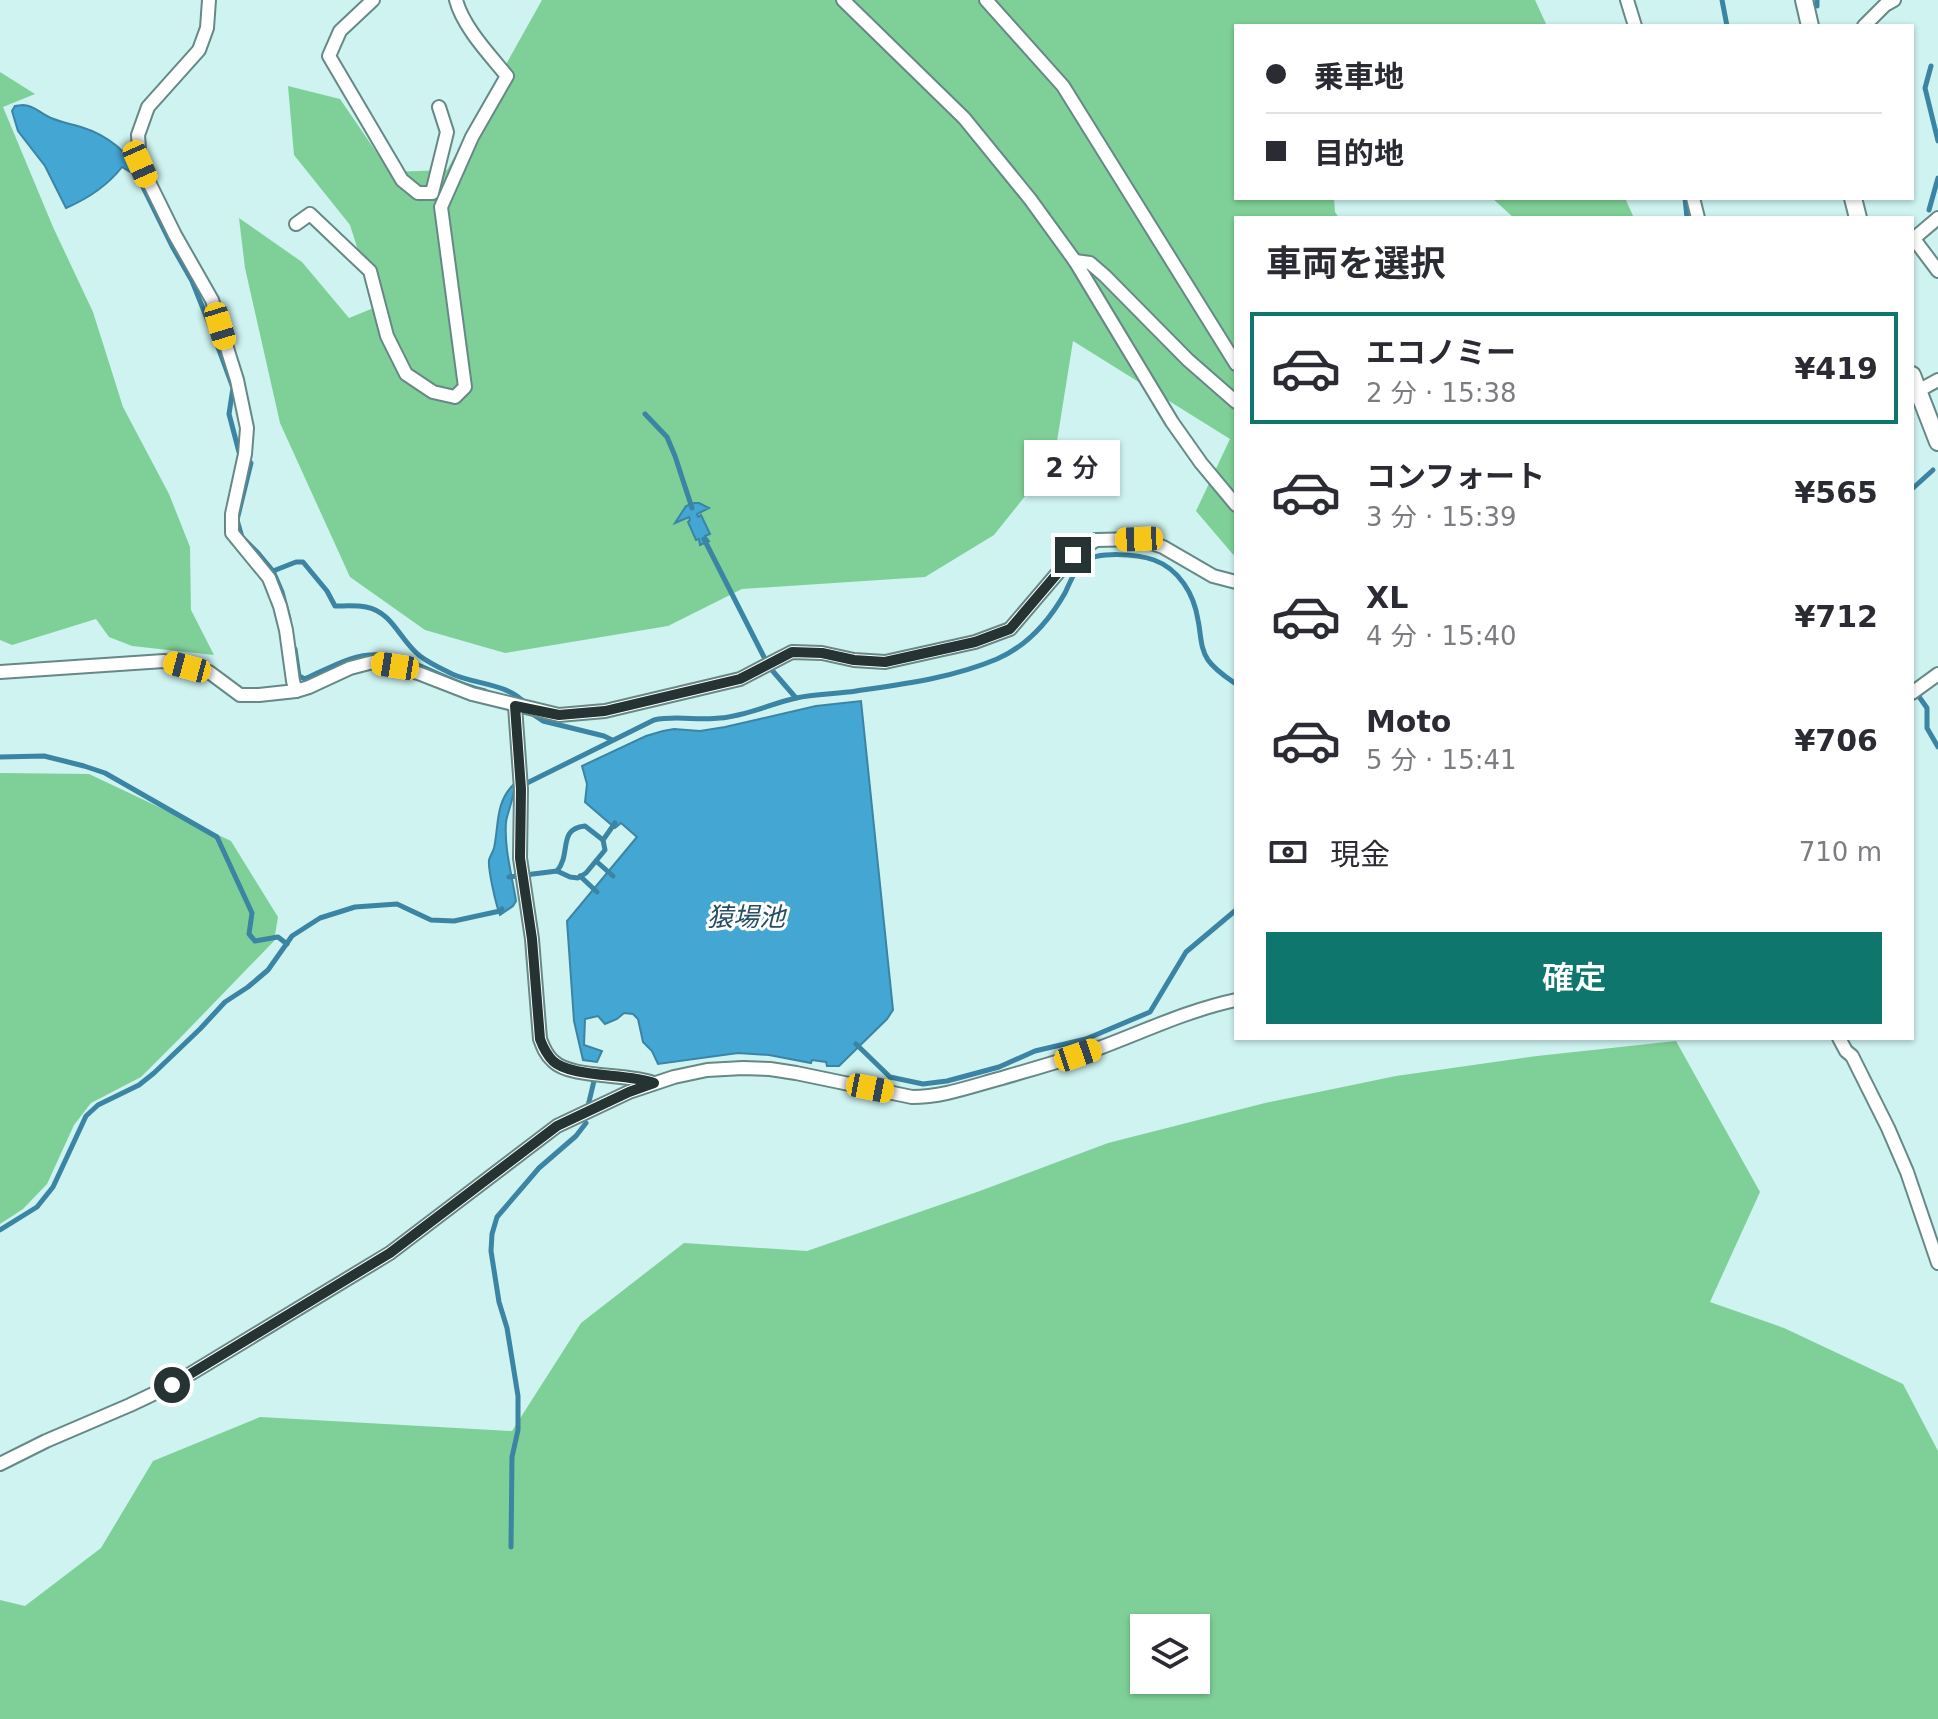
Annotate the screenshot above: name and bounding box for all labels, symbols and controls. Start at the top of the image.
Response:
text: 乗車地 [1314,59,1404,94]
text: 目的地 [1314,136,1404,171]
car [119,137,161,191]
text: 車両を選択 [1266,243,1446,284]
car [202,300,238,352]
icon: car [1270,332,1342,404]
text: エコノミー [1366,335,1516,370]
text: ¥419 [1795,351,1878,386]
text: 2 分 · 15:38 [1366,378,1517,408]
callout: 2 分 [1025,439,1121,495]
text: 2 分 [1045,453,1099,483]
icon: car [1270,456,1342,528]
text: コンフォート [1366,459,1545,494]
text: ¥565 [1795,475,1878,510]
text: 3 分 · 15:39 [1366,502,1517,532]
car [1115,526,1163,552]
route end [1055,537,1091,573]
icon: car [1270,580,1342,652]
text: XL [1366,580,1408,615]
text: ¥712 [1795,599,1878,634]
text: 4 分 · 15:40 [1366,621,1517,651]
car [161,649,213,685]
car [369,650,421,682]
icon: car [1270,704,1342,776]
text: Moto [1366,704,1451,739]
text: ¥706 [1795,723,1878,758]
text: 5 分 · 15:41 [1366,745,1517,775]
icon: cash [1266,830,1310,874]
text: 現金 [1330,837,1390,872]
text: 710 m [1799,837,1882,867]
water label: 猿場池 [707,902,788,932]
button: 確定 [1266,932,1882,1024]
car [1051,1036,1105,1074]
car [844,1072,896,1104]
route start [154,1367,190,1403]
map controls [1130,1614,1210,1694]
button: layers [1130,1614,1210,1694]

